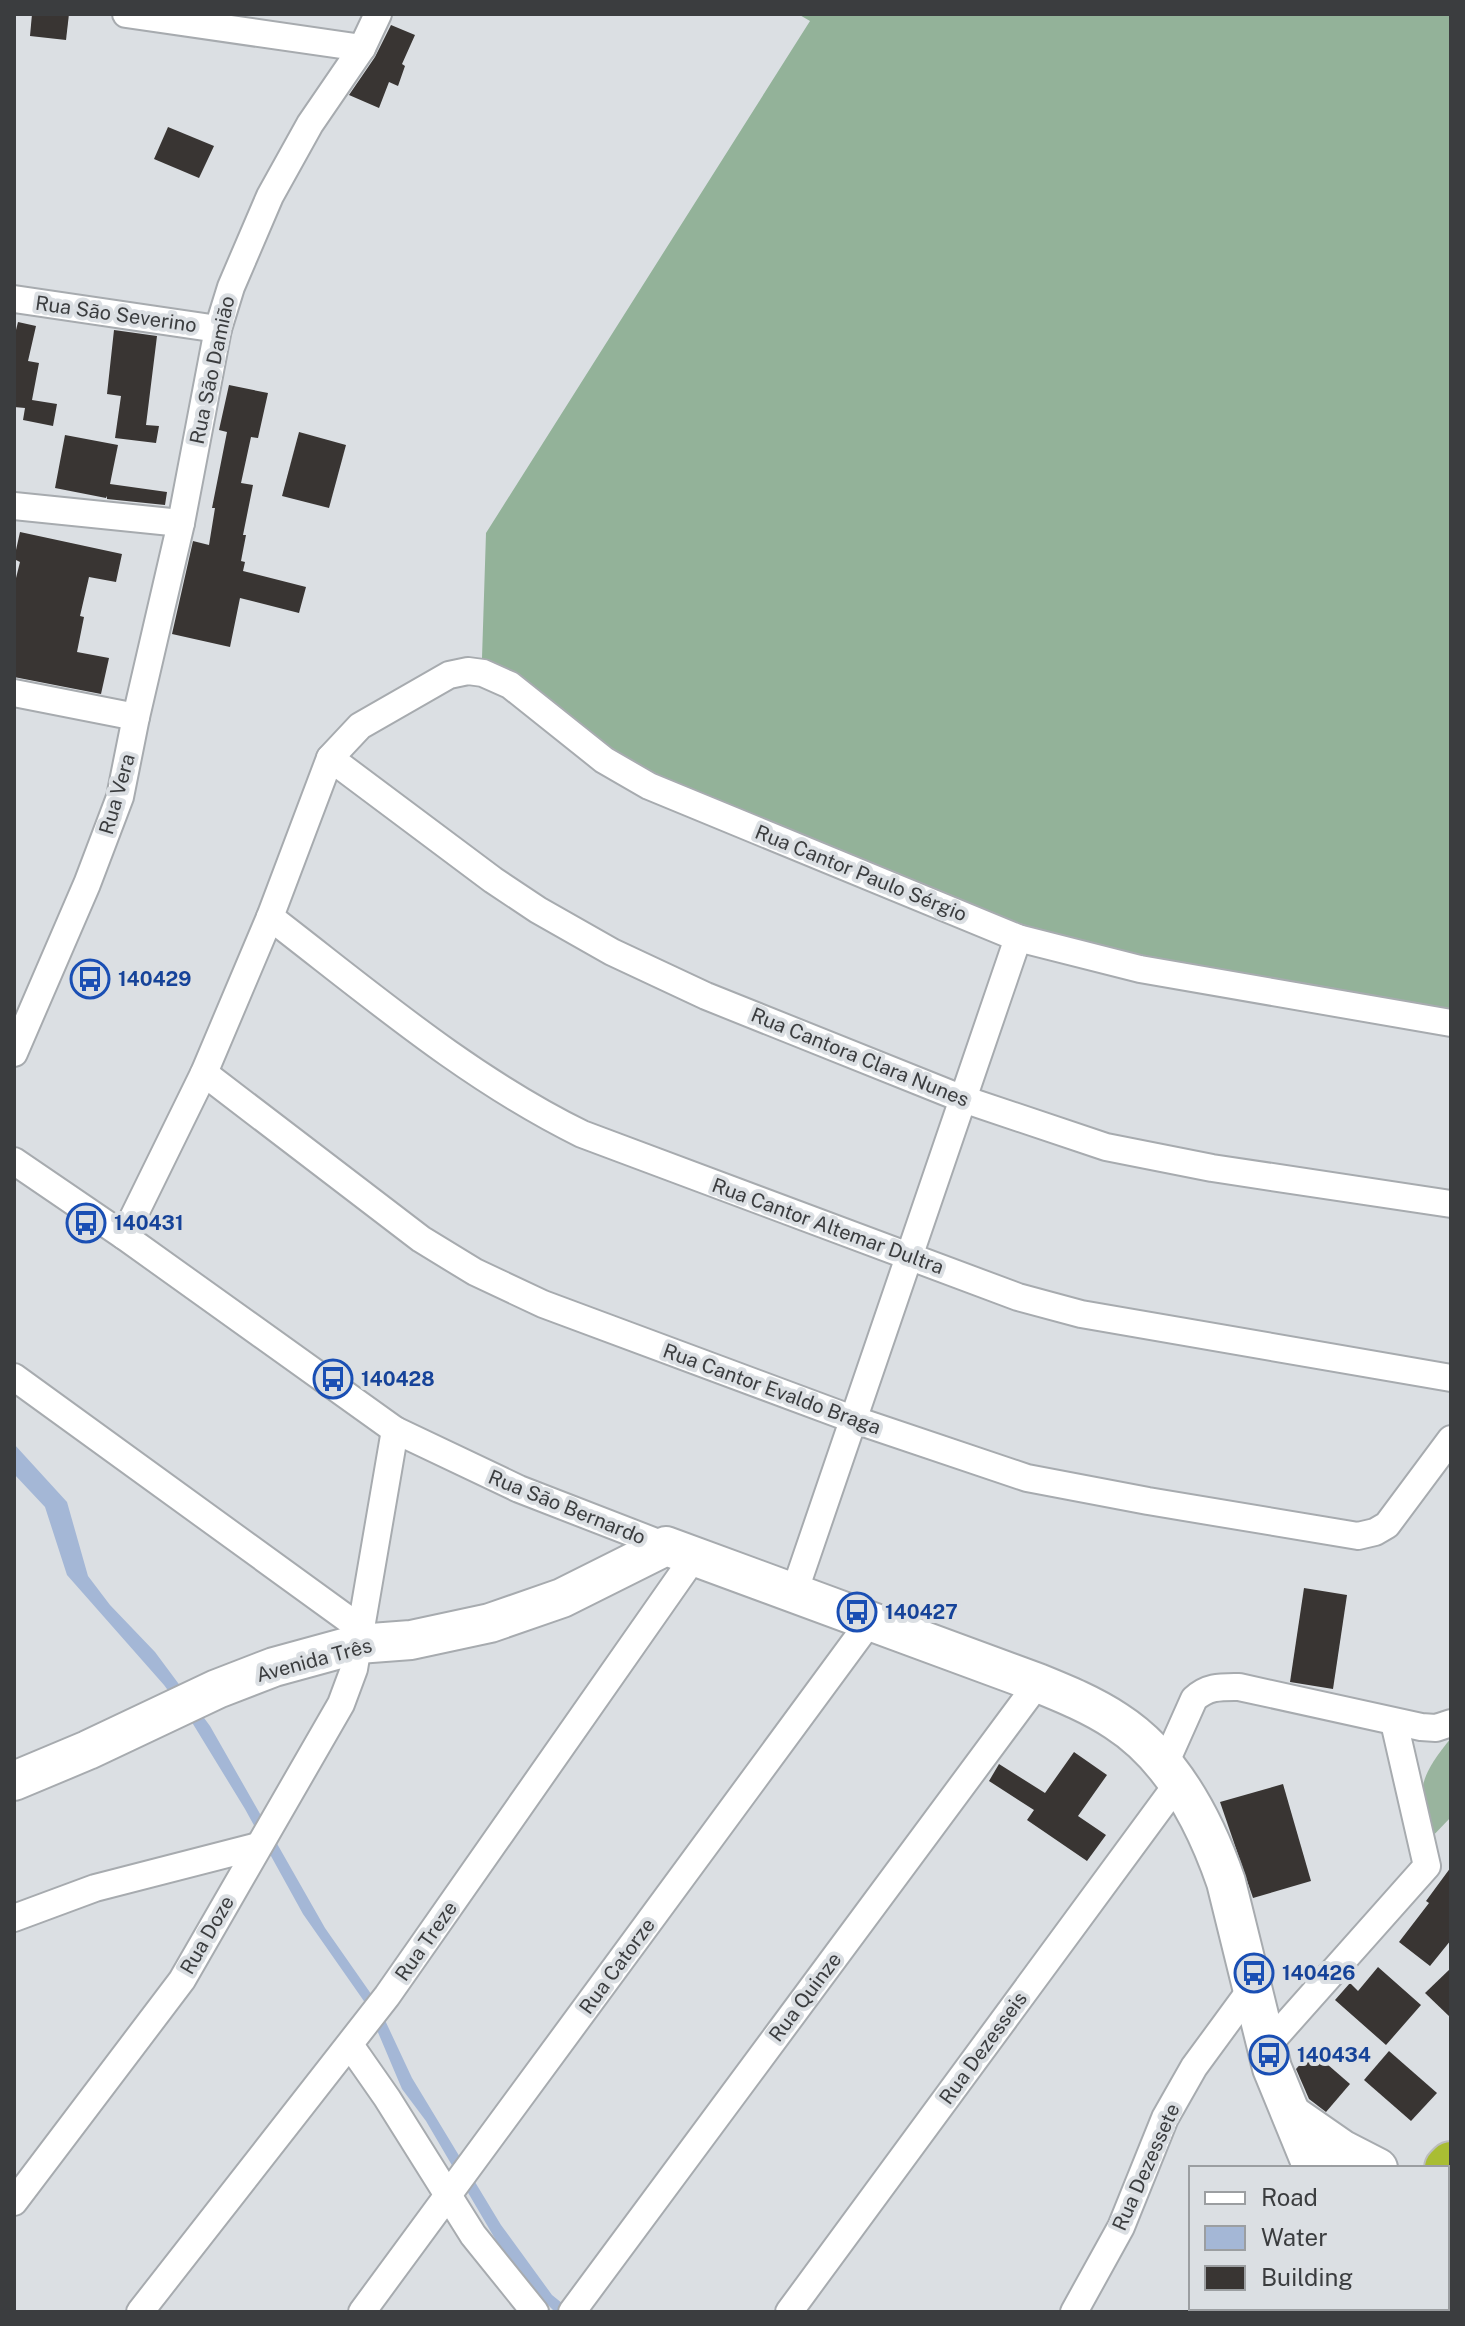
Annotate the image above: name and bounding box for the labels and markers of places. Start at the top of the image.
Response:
bus stop icon: 140429 [69,958,111,1000]
place label: 140429 [118,967,192,991]
bus stop icon: 140431 [65,1202,107,1244]
place label: 140431 [114,1211,183,1235]
bus stop icon: 140428 [312,1358,354,1400]
place label: 140428 [361,1367,435,1391]
bus stop icon: 140427 [836,1591,878,1633]
place label: 140427 [885,1600,958,1624]
bus stop icon: 140426 [1233,1952,1275,1994]
place label: 140426 [1282,1961,1356,1985]
bus stop icon: 140434 [1248,2034,1290,2076]
place label: 140434 [1297,2043,1371,2067]

